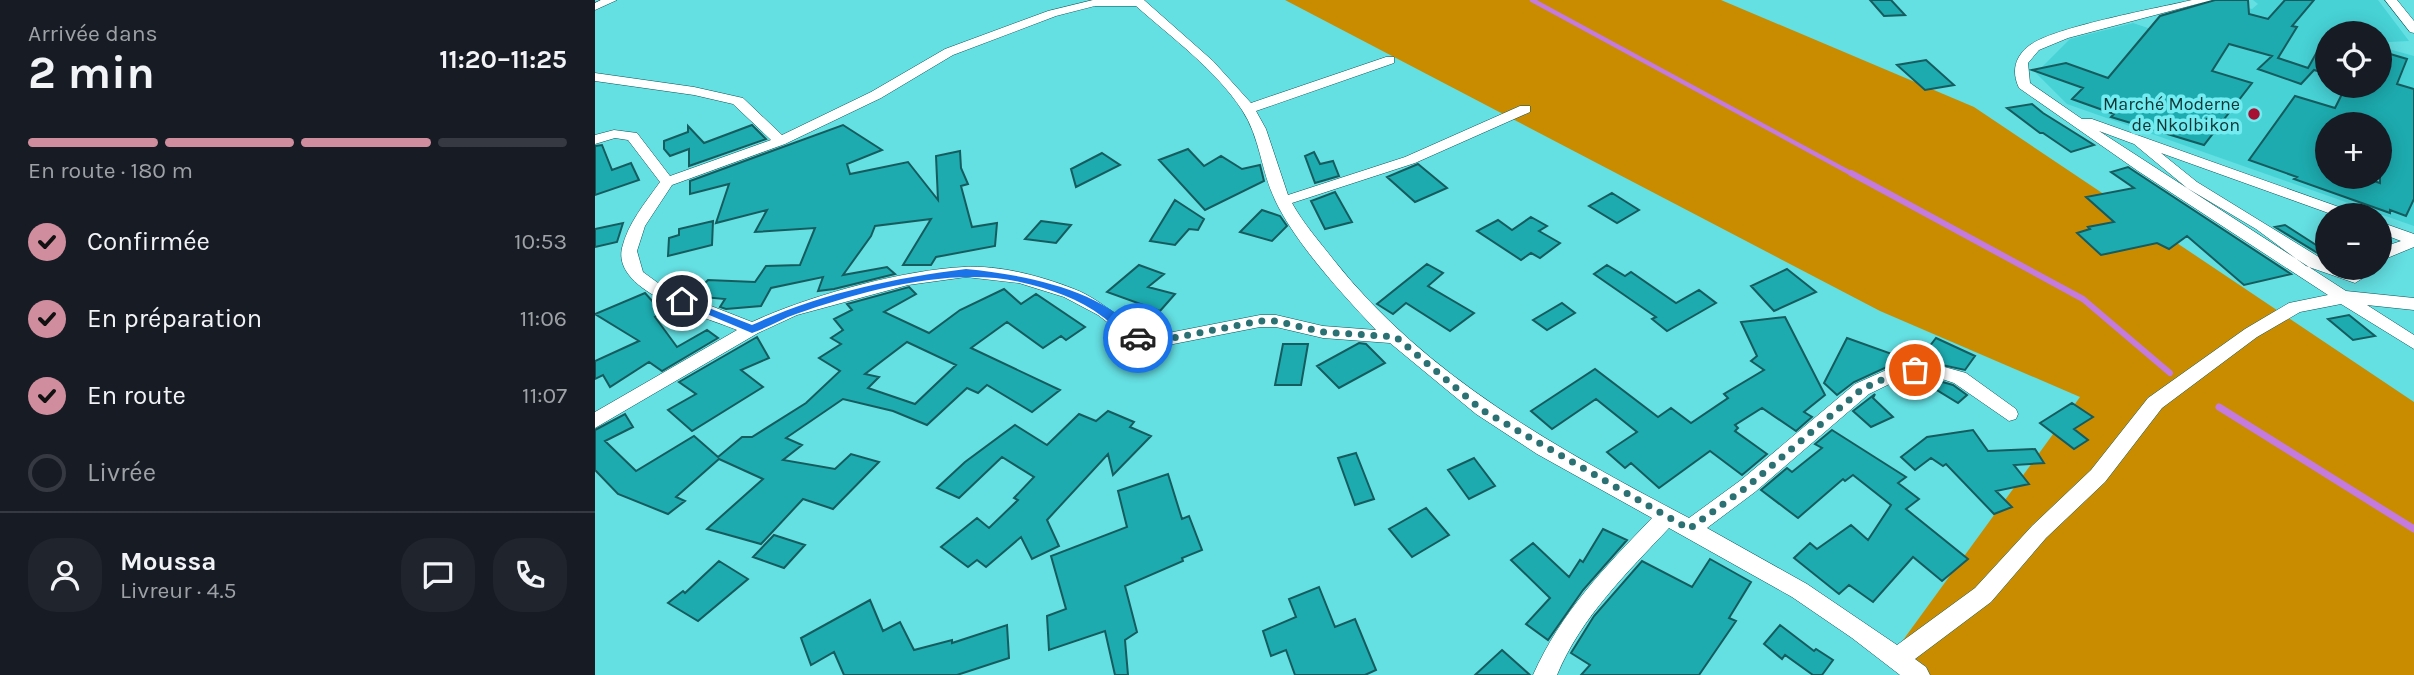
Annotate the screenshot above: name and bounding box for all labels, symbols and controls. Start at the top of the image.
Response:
text: Arrivée dans [28,20,158,47]
map controls [2315,21,2392,280]
button: locate [2315,21,2392,98]
text: 11:20–11:25 [439,44,567,75]
text: 2 min [28,46,155,100]
place label: Marché Moderne de Nkolbikon [2103,93,2240,136]
marker: Marché Moderne de Nkolbikon [2246,106,2262,122]
button: + [2315,112,2392,189]
text: En route · 180 m [28,157,193,184]
button: − [2315,203,2392,280]
icon: check [28,223,66,261]
text: Confirmée [87,226,210,257]
text: 10:53 [514,228,567,255]
pin [652,271,712,331]
icon: home [663,282,701,320]
icon: check [28,300,66,338]
text: En préparation [87,303,262,334]
courier [1103,303,1173,373]
text: 11:06 [520,305,567,332]
icon: car [1119,319,1157,357]
pin [1885,340,1945,400]
icon: bag [1896,351,1934,389]
icon: check [28,377,66,415]
text: En route [87,380,186,411]
text: 11:07 [522,382,567,409]
text: Livrée [87,457,156,488]
button: person [28,538,102,612]
button: chat [401,538,475,612]
button: phone [493,538,567,612]
text: Moussa [120,546,216,577]
text: Livreur · 4.5 [120,577,237,604]

